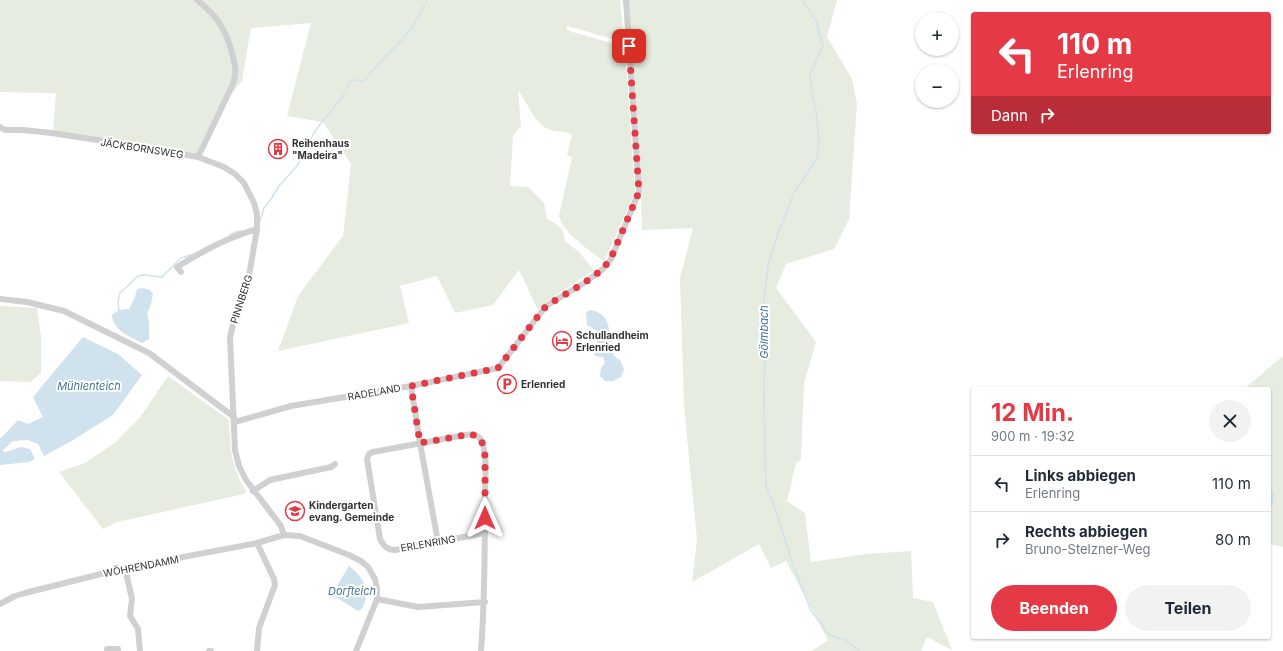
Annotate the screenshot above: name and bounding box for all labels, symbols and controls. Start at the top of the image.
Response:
map controls [915,12,959,108]
button: + [915,12,959,56]
text: 110 m [1057,27,1132,61]
icon: left [991,28,1043,80]
pin [612,29,646,63]
icon: arrive [618,35,640,57]
text: Erlenring [1057,61,1133,82]
button: − [915,64,959,108]
icon: right [1036,104,1058,126]
text: Dann [991,106,1028,125]
street label: JÄCKBORNSWEG [100,136,184,160]
place label: Reihenhaus "Madeira" [292,137,350,161]
building icon: Reihenhaus "Madeira" [267,138,289,160]
street label: PINNBERG [227,273,255,325]
water label: Gölmbach [757,305,771,359]
place label: Schullandheim Erlenried [576,329,649,353]
hotel icon: Schullandheim Erlenried [551,330,573,352]
parking icon: Erlenried [496,373,518,395]
place label: Erlenried [521,378,565,390]
water label: Mühlenteich [57,379,121,393]
street label: RADELAND [346,381,402,403]
text: 12 Min. [991,398,1074,427]
button: close [1209,400,1251,442]
text: 900 m · 19:32 [991,428,1075,444]
text: Links abbiegen [1025,466,1136,485]
icon: left [991,473,1013,495]
text: 110 m [1212,474,1251,493]
text: Erlenring [1025,485,1080,501]
position arrow [464,497,506,539]
place label: Kindergarten evang. Gemeinde [309,499,394,524]
school or university icon: Kindergarten evang. Gemeinde [284,500,306,522]
text: Rechts abbiegen [1025,522,1147,541]
icon: right [991,529,1013,551]
text: 80 m [1215,530,1251,549]
street label: ERLENRING [399,532,457,554]
text: Bruno-Stelzner-Weg [1025,541,1151,557]
street label: WÖHRENDAMM [102,553,180,579]
water label: Dorfteich [328,584,376,598]
button: Beenden [991,585,1117,631]
button: Teilen [1125,585,1251,631]

